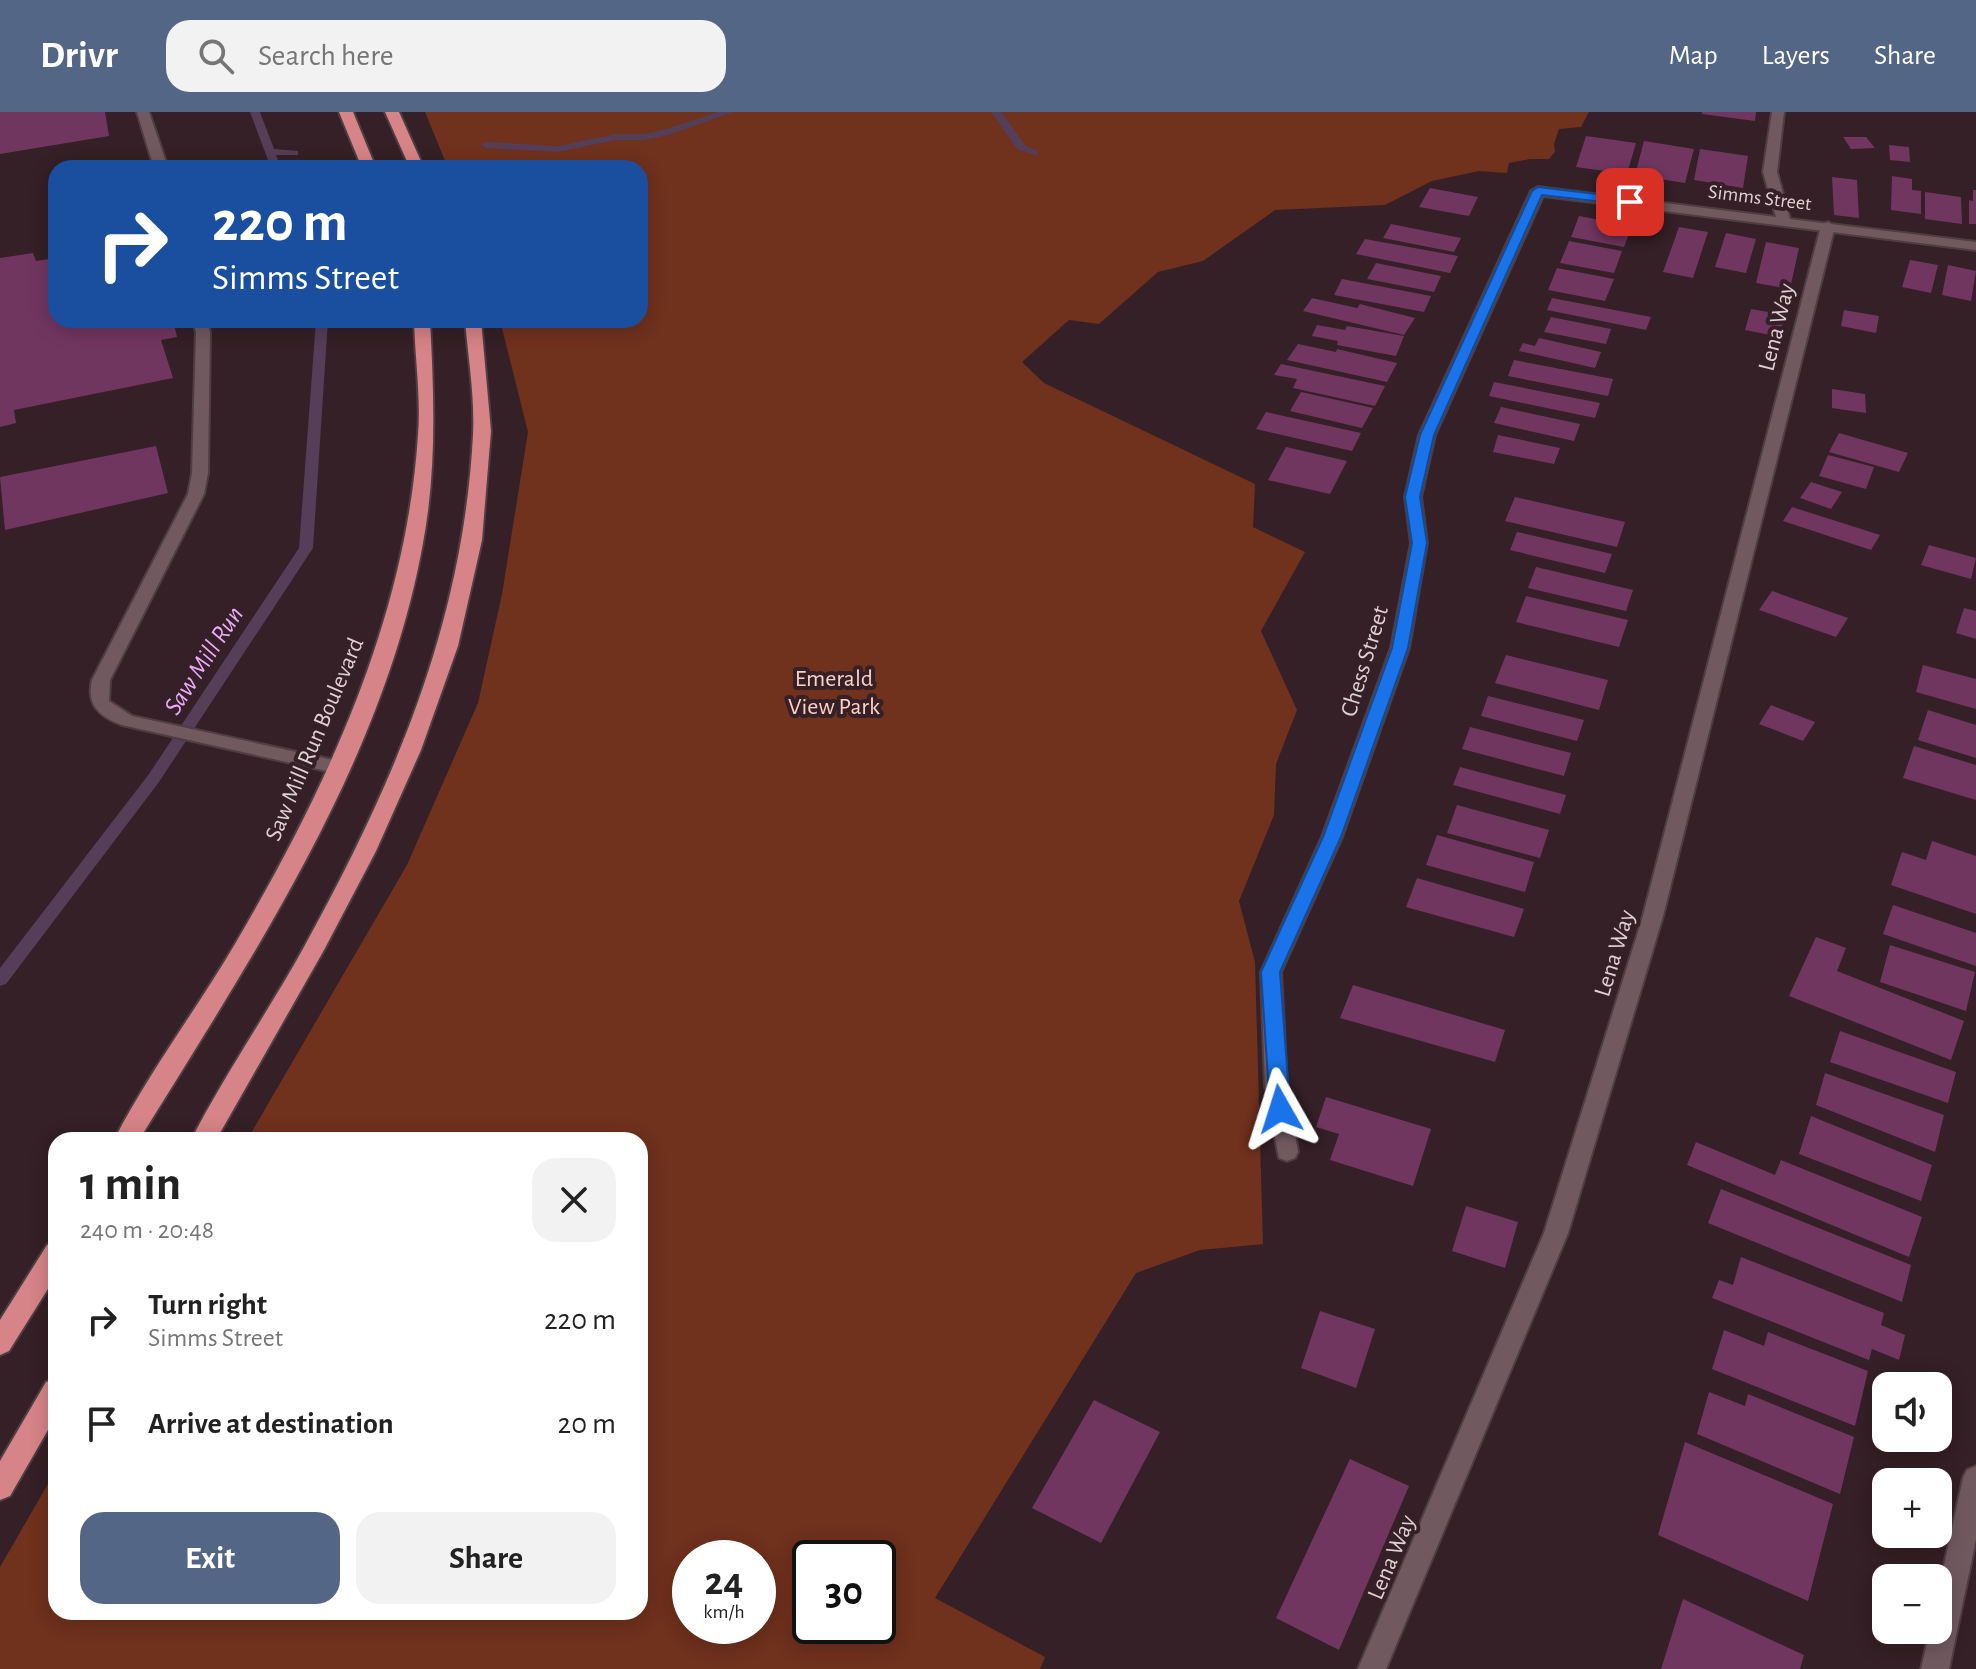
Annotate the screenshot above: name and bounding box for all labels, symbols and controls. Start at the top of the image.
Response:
search box [166,20,726,92]
icon: search [194,34,238,78]
text: Drivr [40,37,118,75]
text: Search here [258,41,394,71]
text: Map [1669,42,1718,70]
text: Layers [1762,42,1830,70]
text: Share [1874,42,1936,70]
pin [1596,168,1664,236]
icon: arrive [1608,180,1652,224]
street label: Simms Street [1707,182,1813,214]
icon: right [80,192,184,296]
text: 220 m [212,195,348,251]
text: Simms Street [212,260,399,296]
street label: Lena Way [1755,281,1799,373]
water label: Saw Mill Run [159,602,248,719]
street label: Chess Street [1337,603,1393,719]
street label: Saw Mill Run Boulevard [261,634,369,844]
park label: Emerald View Park [788,667,880,719]
street label: Lena Way [1590,907,1639,1000]
position arrow [1238,1067,1322,1151]
button: close [532,1158,616,1242]
text: 1 min [80,1161,181,1209]
text: 240 m · 20:48 [80,1217,214,1243]
text: Turn right [148,1290,267,1320]
icon: right [80,1298,124,1342]
text: 220 m [544,1305,616,1335]
text: Simms Street [148,1325,283,1351]
map controls [1872,1372,1952,1644]
button: sound [1872,1372,1952,1452]
icon: arrive [80,1402,124,1446]
text: Arrive at destination [148,1409,394,1439]
text: 20 m [558,1409,616,1439]
button: + [1872,1468,1952,1548]
button: Exit [80,1512,340,1604]
button: Share [356,1512,616,1604]
street label: Lena Way [1363,1512,1420,1603]
speed limit sign: 30 [792,1540,896,1644]
text: 24 [705,1562,743,1602]
button: − [1872,1564,1952,1644]
text: km/h [703,1602,745,1622]

